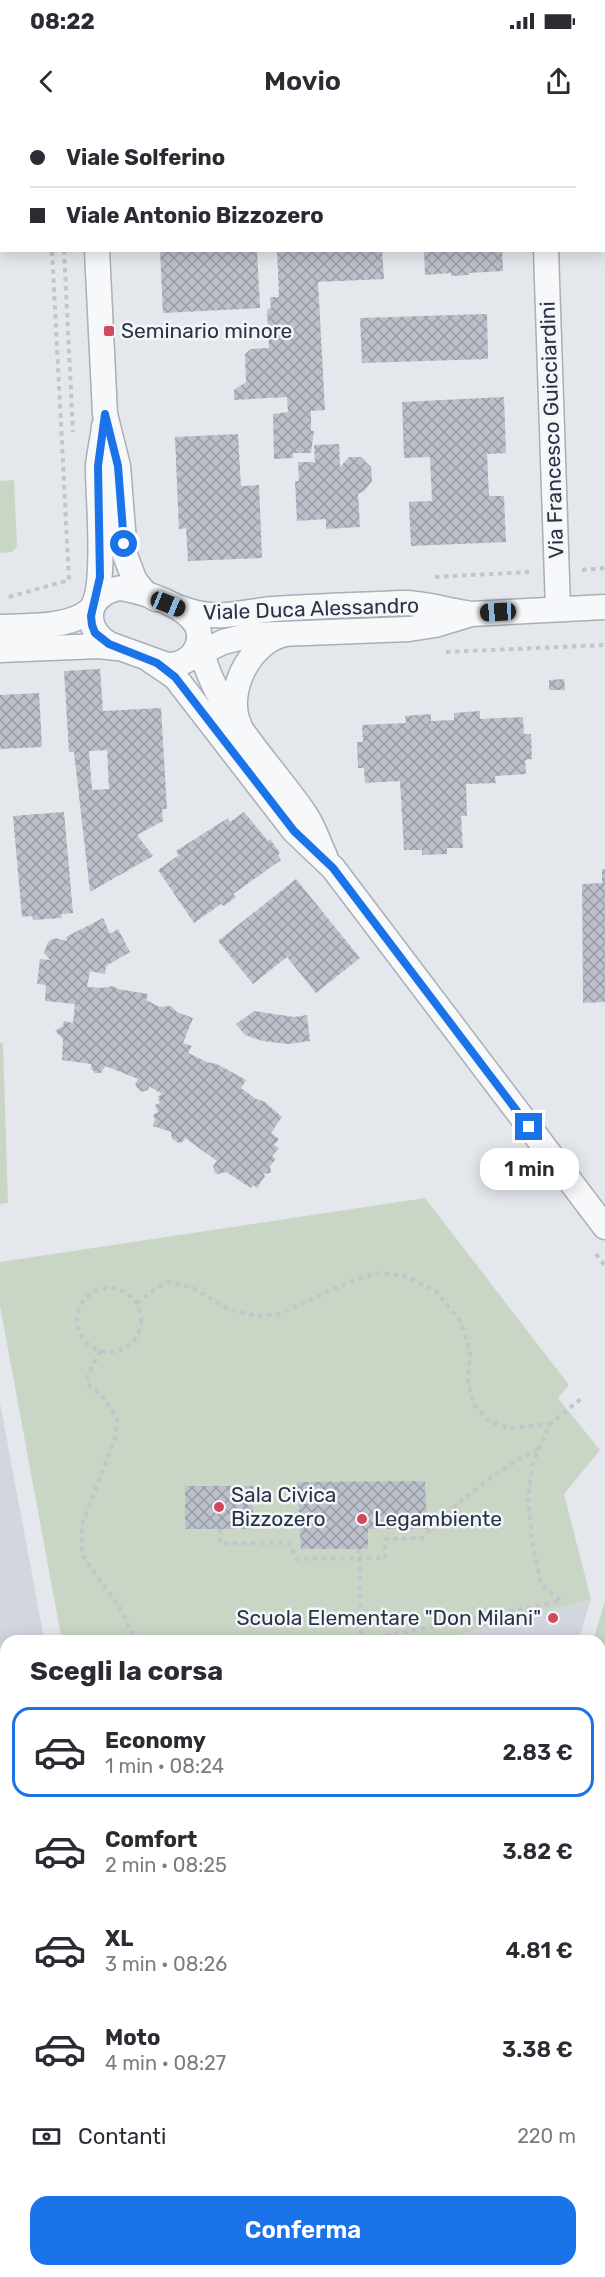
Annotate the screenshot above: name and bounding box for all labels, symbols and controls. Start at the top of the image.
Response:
text: 08:22 [30,8,95,35]
icon: back [30,65,63,98]
text: Movio [264,65,341,97]
icon: share [542,65,575,98]
text: Viale Solferino [66,144,225,171]
text: Viale Antonio Bizzozero [66,202,324,229]
street label: Via Francesco Guicciardini [535,301,568,559]
place label: Seminario minore [121,318,292,343]
marker: Seminario minore [102,324,116,338]
route start [110,530,137,557]
car [148,589,188,619]
street label: Viale Duca Alessandro [202,592,419,625]
car [480,602,516,622]
route end [515,1113,542,1140]
callout: 1 min [480,1148,578,1190]
text: 1 min [504,1157,555,1181]
place label: Sala Civica Bizzozero [231,1482,336,1531]
marker: Sala Civica Bizzozero [212,1500,226,1514]
place label: Legambiente [374,1506,502,1531]
marker: Legambiente [355,1512,369,1526]
place label: Scuola Elementare "Don Milani" [236,1605,541,1630]
marker: Scuola Elementare "Don Milani" [546,1611,560,1625]
text: Scegli la corsa [30,1655,223,1687]
icon: car [33,1725,87,1779]
text: Economy [105,1727,206,1754]
text: 2.83 € [502,1739,573,1766]
text: 1 min · 08:24 [105,1754,224,1778]
icon: car [33,1824,87,1878]
text: Comfort [105,1826,197,1853]
text: 3.82 € [502,1838,573,1865]
text: 2 min · 08:25 [105,1853,227,1877]
icon: car [33,1923,87,1977]
text: XL [105,1925,133,1952]
text: 4.81 € [506,1937,573,1964]
text: 3 min · 08:26 [105,1952,227,1976]
icon: car [33,2022,87,2076]
text: Moto [105,2024,160,2051]
text: 3.38 € [502,2036,573,2063]
text: 4 min · 08:27 [105,2051,226,2075]
icon: cash [30,2120,63,2153]
text: Contanti [78,2123,166,2150]
text: 220 m [517,2124,576,2148]
button: Conferma [30,2196,576,2265]

